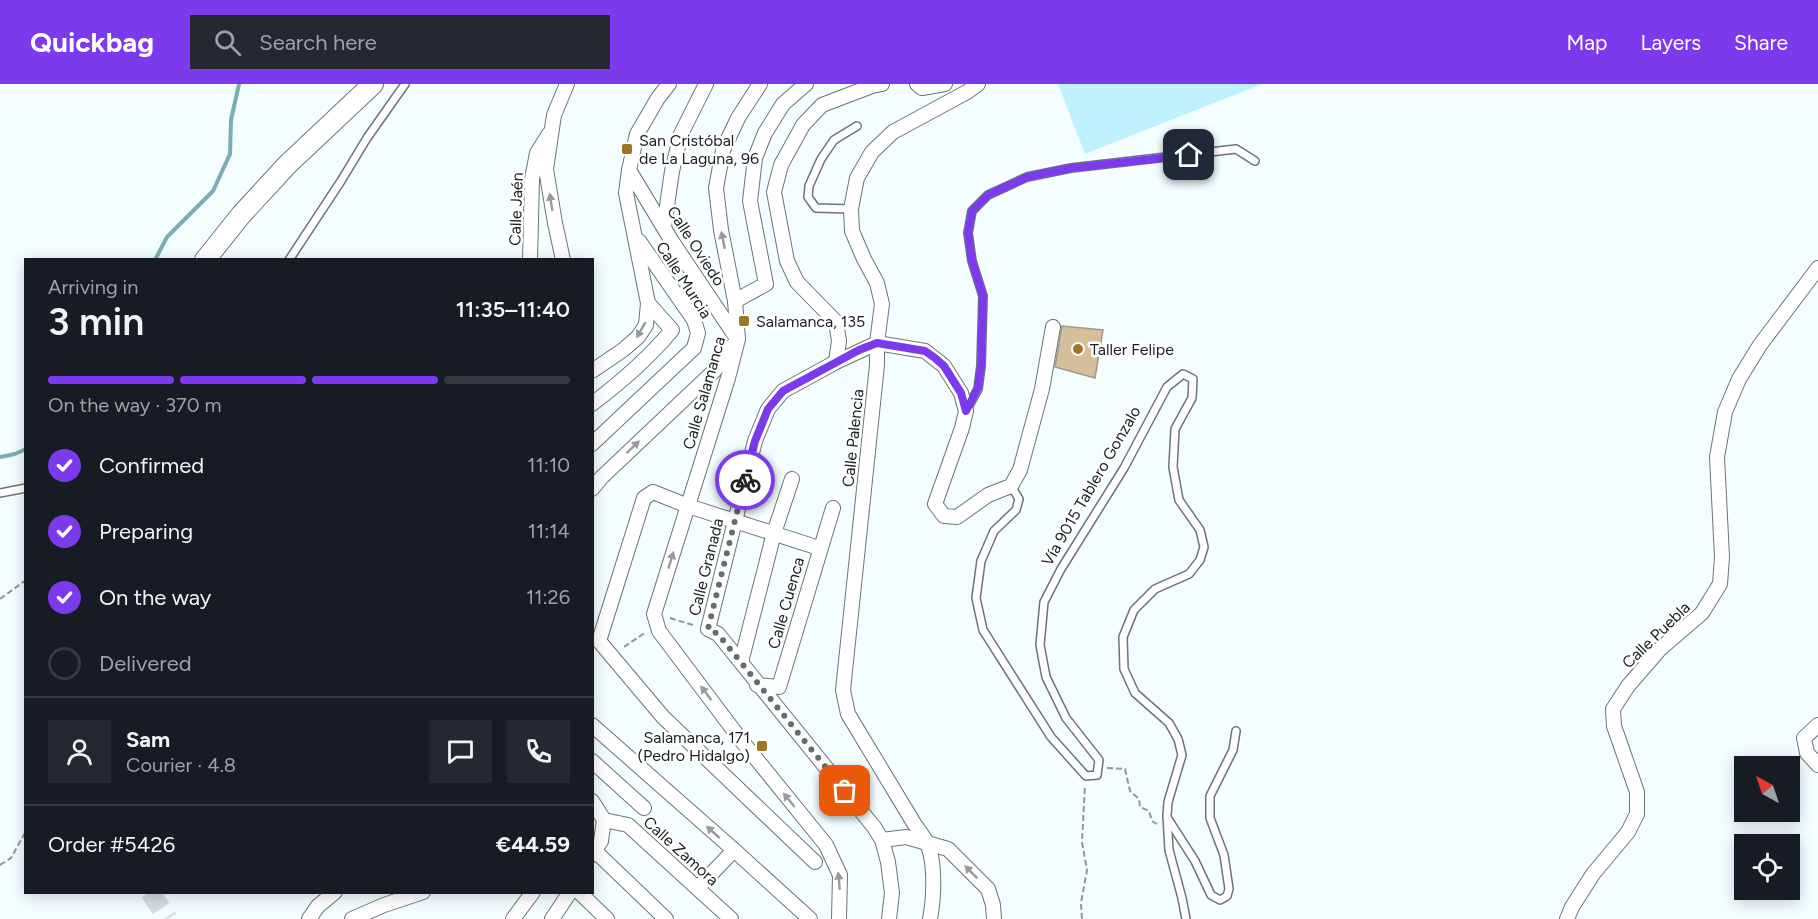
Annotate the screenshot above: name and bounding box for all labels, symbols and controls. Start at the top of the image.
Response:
search box [190,15,610,69]
text: Quickbag [30,25,154,59]
icon: search [211,26,244,59]
text: Search here [259,29,377,56]
text: Map [1567,30,1607,55]
text: Layers [1640,30,1701,55]
text: Share [1734,30,1788,55]
pin [1163,129,1214,180]
place label: San Cristóbal de La Laguna, 96 [639,131,759,168]
icon: home [1172,138,1205,171]
marker: San Cristóbal de La Laguna, 96 [620,142,634,156]
street label: Calle Jaén [505,172,527,246]
one-way arrow [547,193,556,212]
street label: Calle Oviedo [663,203,729,289]
one-way arrow [718,230,727,249]
street label: Calle Murcia [652,238,716,322]
text: Arriving in [48,275,138,299]
text: 11:35–11:40 [456,296,570,323]
text: 3 min [48,298,144,345]
place label: Salamanca, 135 [756,312,865,331]
marker: Salamanca, 135 [737,314,751,328]
one-way arrow [636,321,647,338]
street label: Calle Salamanca [679,334,729,452]
place label: Taller Felipe [1090,340,1174,359]
marker: Taller Felipe [1071,342,1085,356]
street label: Calle Palencia [838,388,868,488]
text: On the way · 370 m [48,393,222,417]
street label: Vía 9015 Tablero Gonzalo [1037,403,1145,569]
one-way arrow [626,441,640,455]
icon: check [48,449,81,482]
courier [715,450,775,510]
text: Confirmed [99,452,204,479]
text: 11:10 [527,453,570,477]
icon: bike [729,464,762,497]
icon: check [48,515,81,548]
street label: Calle Granada [685,516,727,618]
text: Preparing [99,518,193,545]
text: 11:14 [528,519,570,543]
one-way arrow [667,551,676,569]
street label: Calle Cuenca [764,555,808,651]
icon: check [48,581,81,614]
text: On the way [99,584,211,611]
text: 11:26 [526,585,570,609]
street label: Calle Puebla [1618,598,1694,672]
text: Delivered [99,650,192,677]
one-way arrow [700,686,712,702]
button: person [48,720,111,783]
button: chat [429,720,492,783]
button: phone [507,720,570,783]
text: Sam [126,726,170,753]
place label: Salamanca, 171 (Pedro Hidalgo) [637,728,750,765]
marker: Salamanca, 171 (Pedro Hidalgo) [755,739,769,753]
text: Courier · 4.8 [126,753,236,777]
north arrow [1734,756,1800,822]
map controls [1734,756,1800,900]
pin [819,765,870,816]
icon: bag [828,774,861,807]
one-way arrow [784,792,796,807]
street label: Calle Zamora [640,812,722,890]
one-way arrow [706,826,721,839]
text: Order #5426 [48,831,175,858]
text: €44.59 [496,831,570,858]
button: locate [1734,834,1800,900]
one-way arrow [964,865,979,879]
one-way arrow [834,871,844,890]

